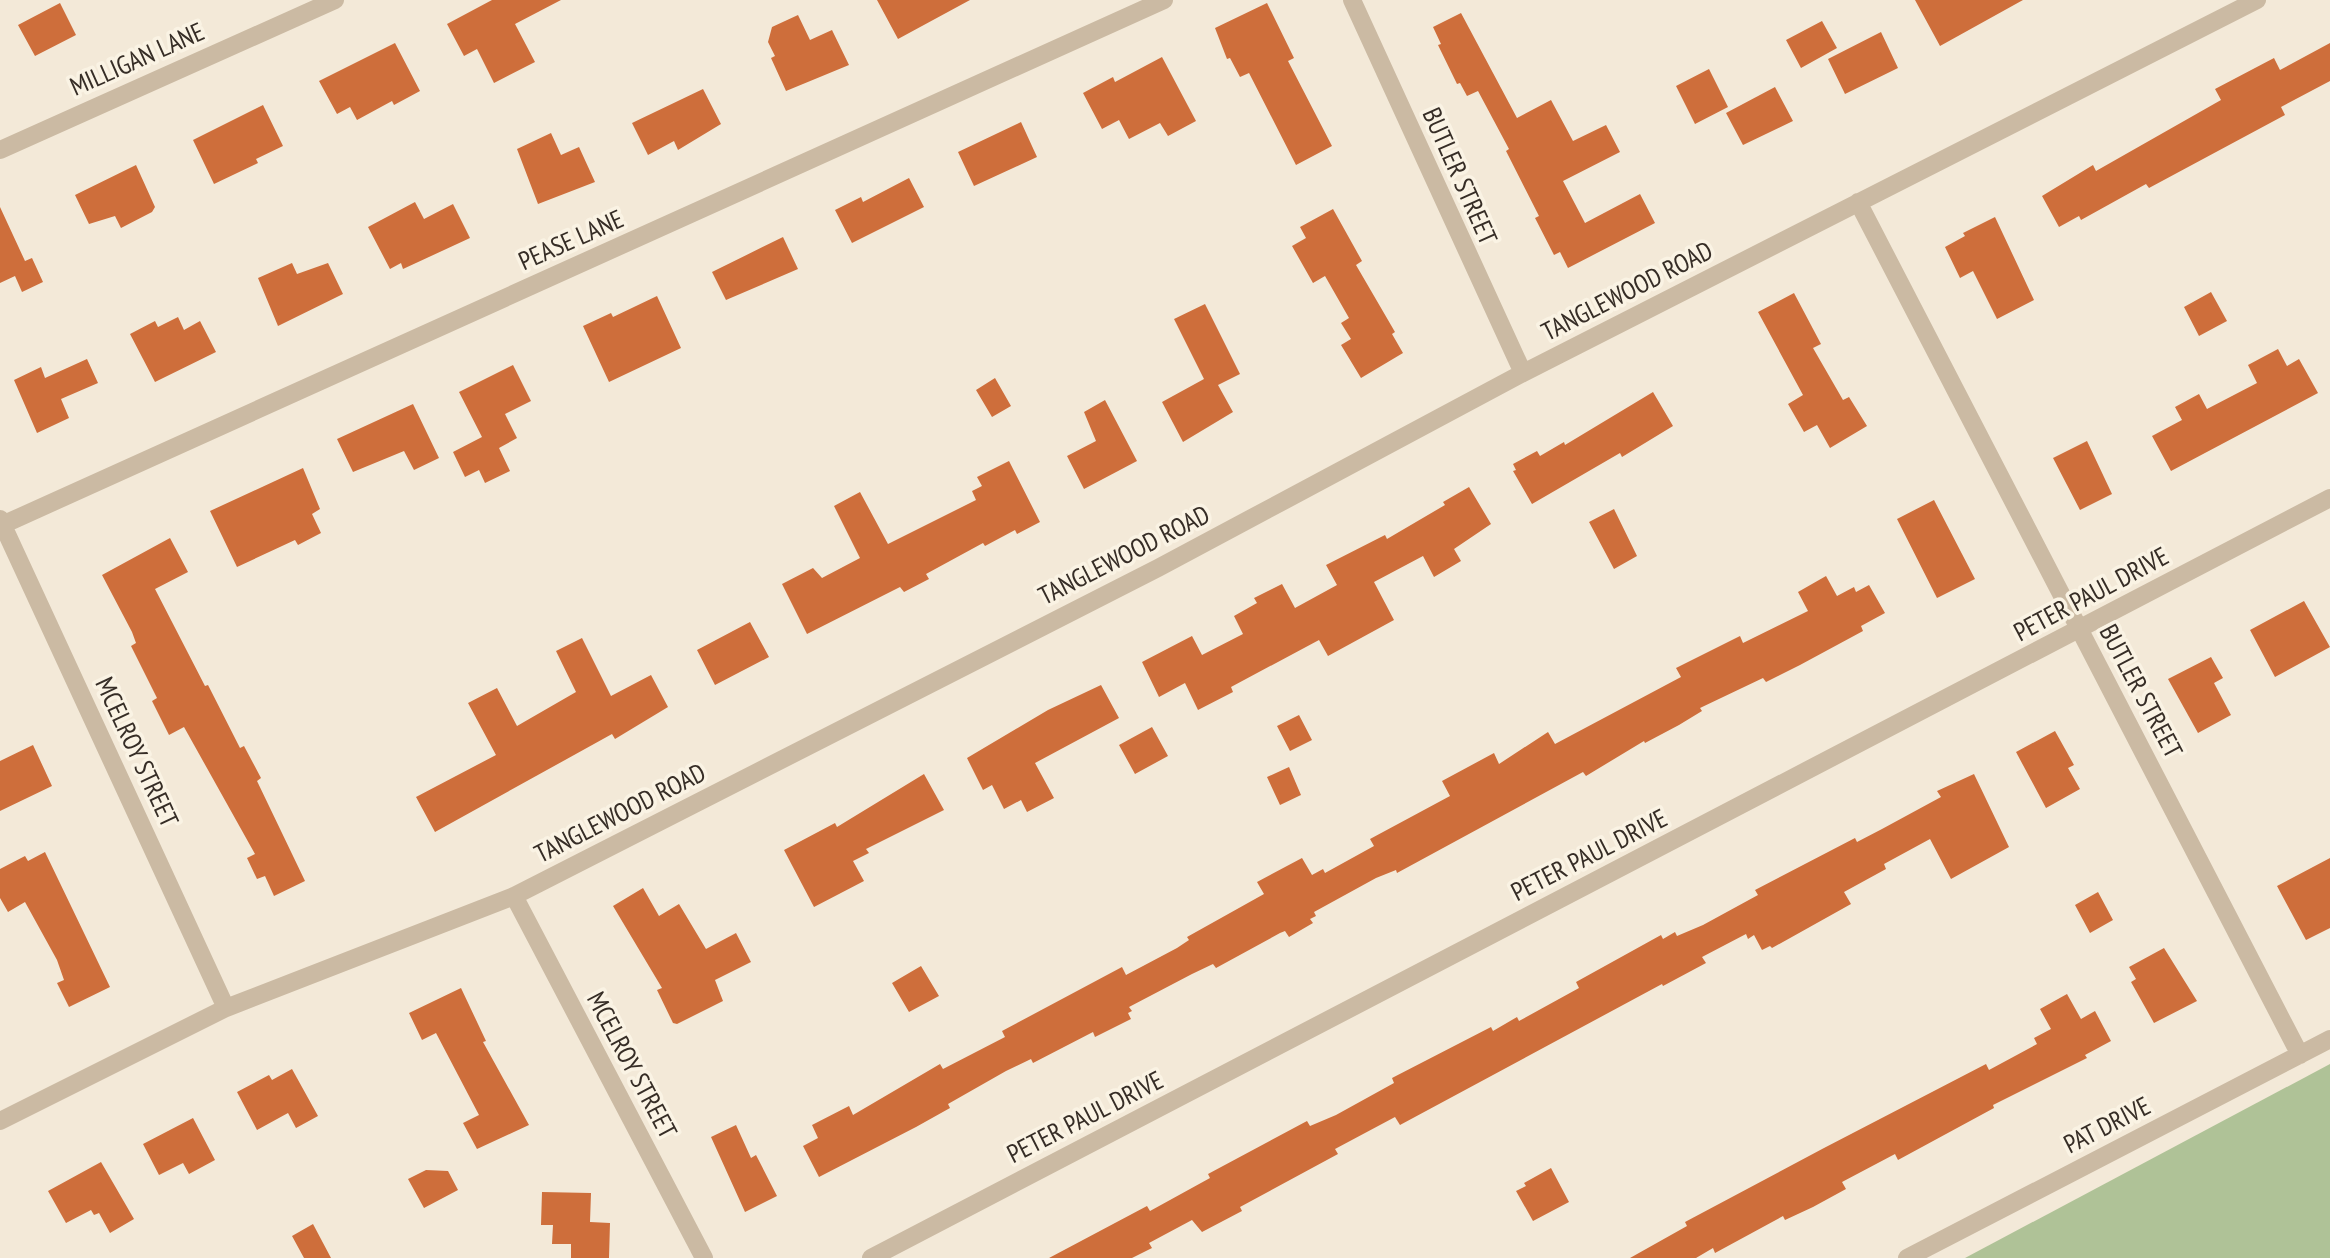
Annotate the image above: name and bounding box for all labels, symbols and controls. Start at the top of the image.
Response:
street label: MILLIGAN LANE [65,14,209,103]
street label: BUTLER STREET [1416,102,1505,250]
street label: PEASE LANE [513,202,628,277]
street label: TANGLEWOOD ROAD [1536,233,1718,348]
street label: TANGLEWOOD ROAD [1033,497,1215,612]
street label: PETER PAUL DRIVE [2008,539,2174,648]
street label: BUTLER STREET [2092,618,2191,764]
street label: MCELROY STREET [88,672,187,832]
street label: TANGLEWOOD ROAD [529,755,711,870]
street label: PETER PAUL DRIVE [1505,801,1672,908]
street label: MCELROY STREET [580,986,685,1144]
street label: PETER PAUL DRIVE [1001,1063,1168,1170]
street label: PAT DRIVE [2058,1089,2156,1160]

